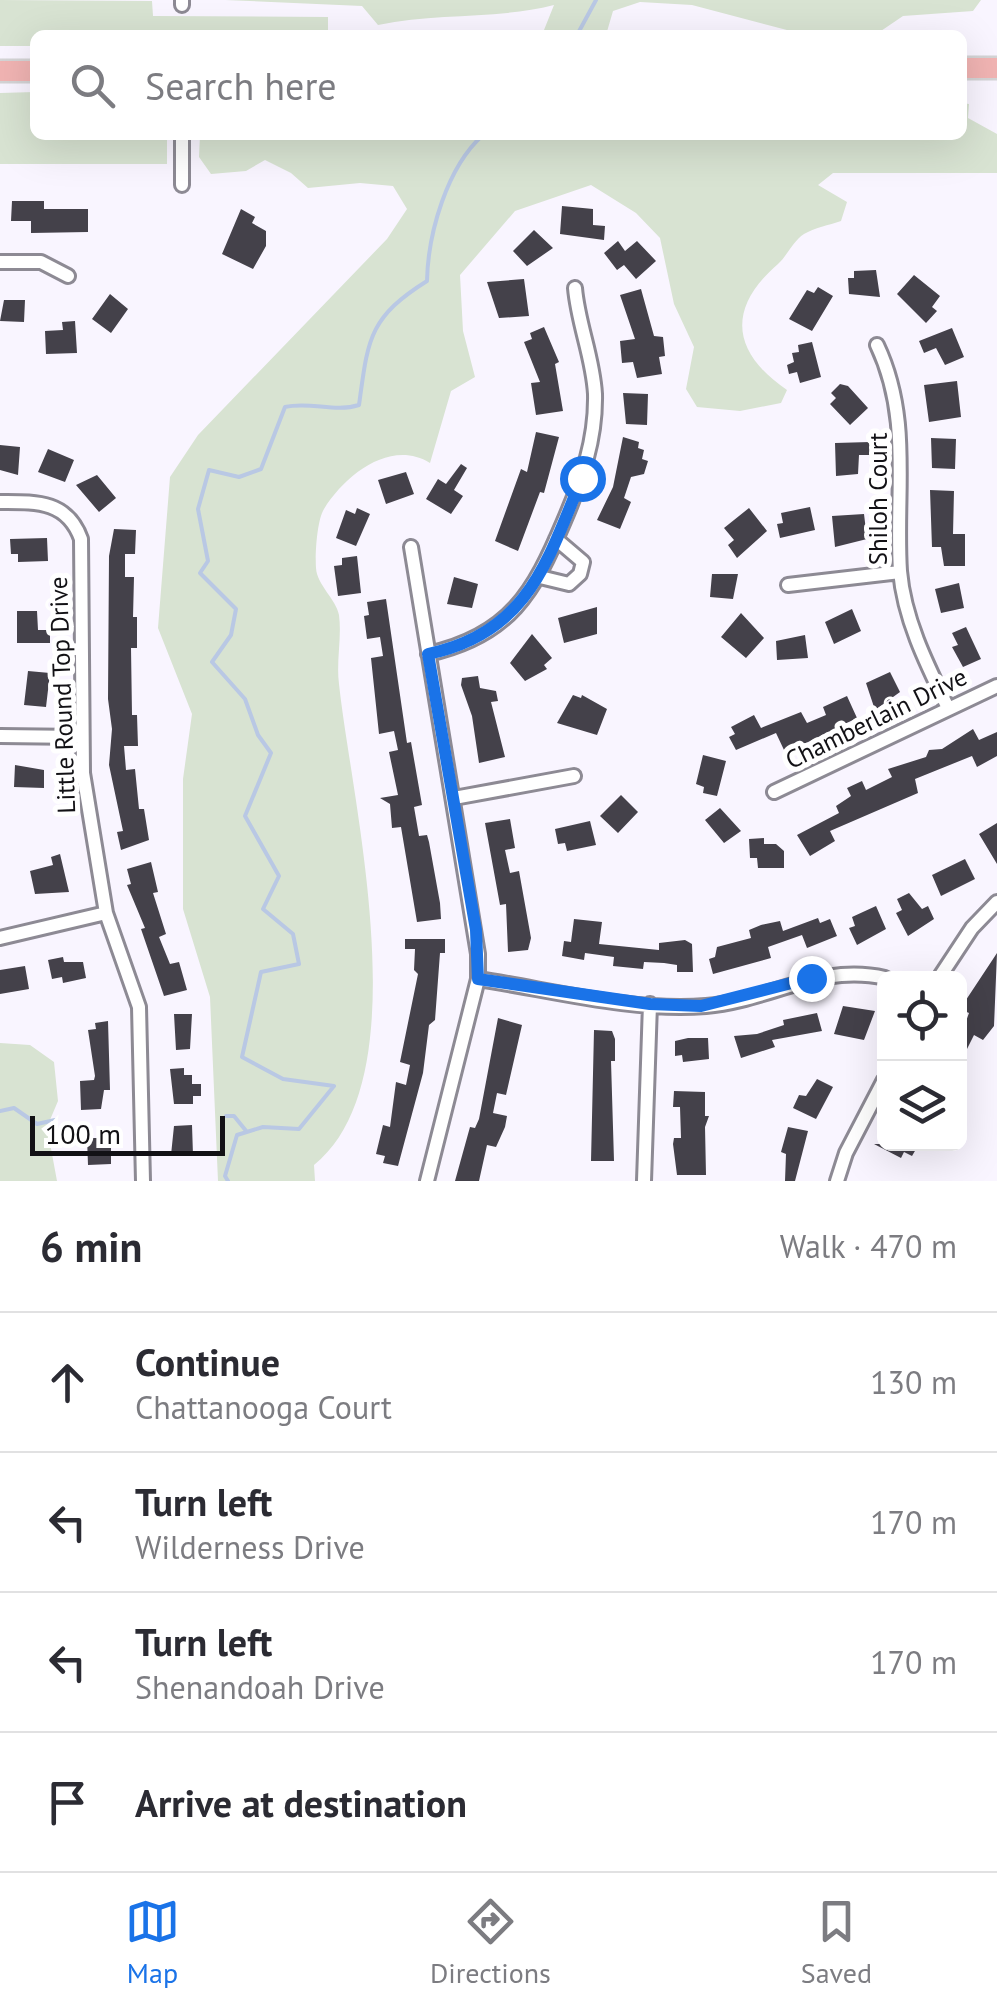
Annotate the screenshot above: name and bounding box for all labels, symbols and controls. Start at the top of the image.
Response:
search box [30,30,967,140]
icon: search [65,58,120,113]
text: Search here [145,61,337,110]
street label: Shiloh Court [862,432,894,565]
route start [560,456,606,502]
street label: Little Round Top Drive [42,576,82,814]
street label: Chamberlain Drive [780,660,972,776]
route end [789,956,835,1002]
map controls [877,971,967,1151]
button: locate [877,971,967,1061]
button: layers [877,1061,967,1151]
scale bar [30,1111,225,1156]
text: 100 m [45,1115,121,1152]
text: 6 min [40,1219,142,1274]
text: Walk · 470 m [780,1225,957,1267]
text: Continue [135,1337,280,1386]
icon: ahead [40,1355,95,1410]
text: 130 m [870,1361,957,1403]
text: Chattanooga Court [135,1386,392,1428]
text: Turn left [135,1477,272,1526]
icon: left [40,1495,95,1550]
text: 170 m [870,1501,957,1543]
text: Wilderness Drive [135,1526,365,1568]
text: Turn left [135,1617,272,1666]
icon: left [40,1635,95,1690]
text: 170 m [870,1641,957,1683]
text: Shenandoah Drive [135,1666,385,1708]
icon: arrive [40,1775,95,1830]
text: Arrive at destination [135,1778,467,1827]
tab: Map [125,1894,180,1991]
tab: Directions [430,1894,551,1991]
tab: Saved [801,1894,872,1991]

